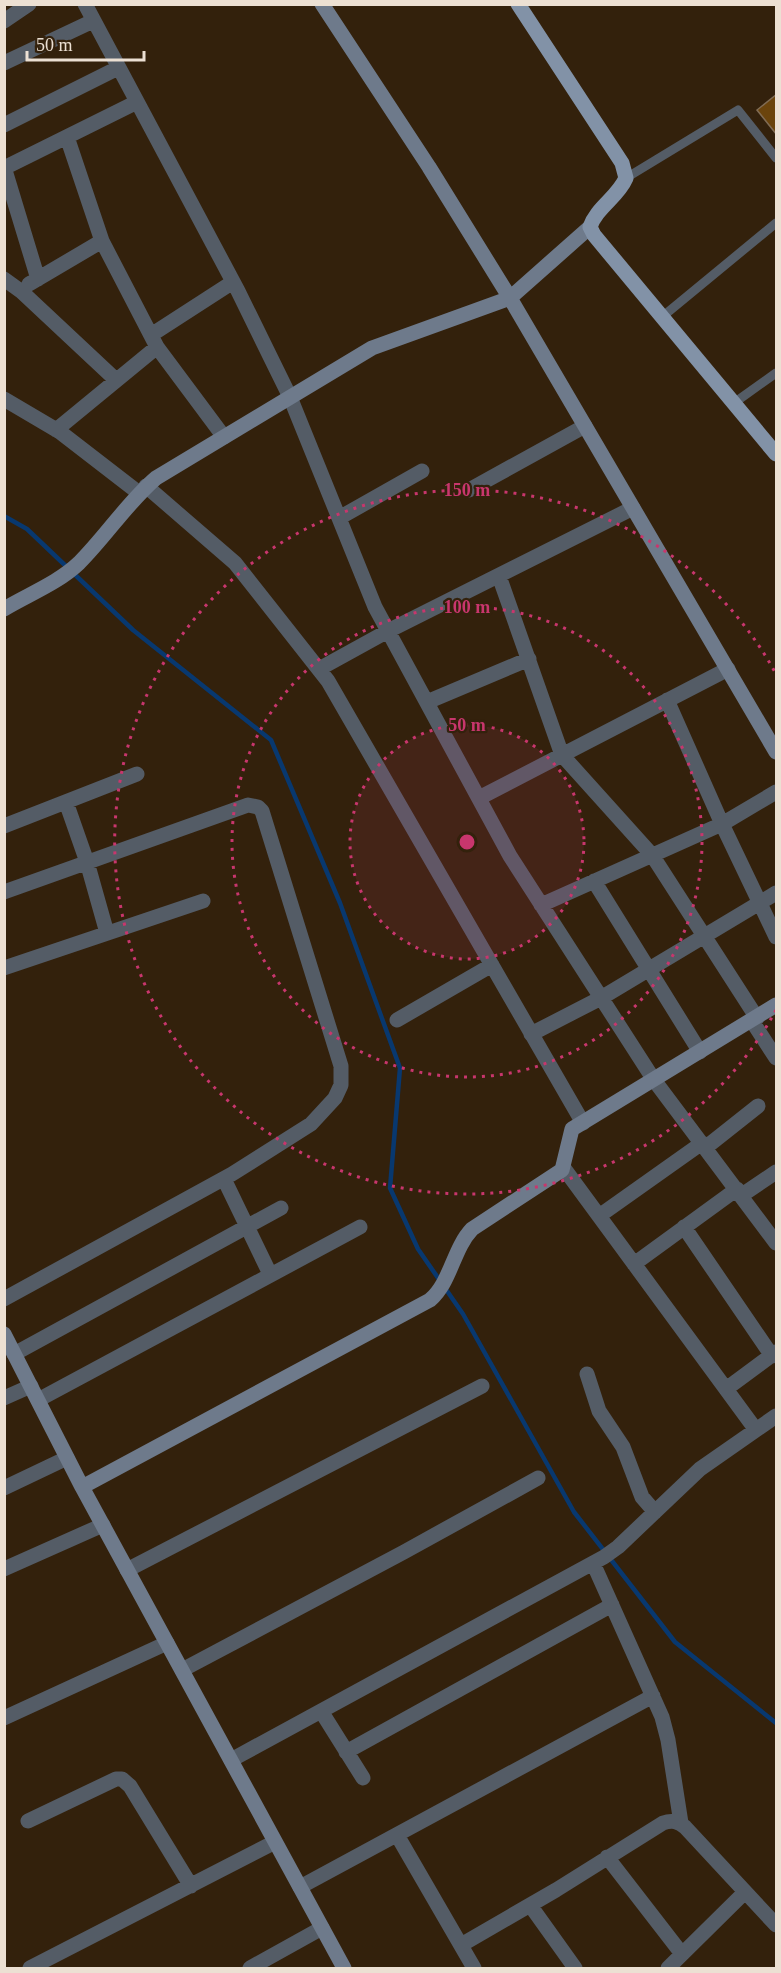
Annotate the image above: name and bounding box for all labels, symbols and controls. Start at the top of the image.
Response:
scale bar [27,24,144,62]
text: 50 m [36,35,73,55]
text: 150 m [444,480,490,500]
text: 100 m [444,597,490,617]
text: 50 m [448,715,486,735]
centre of rings [457,832,477,852]

